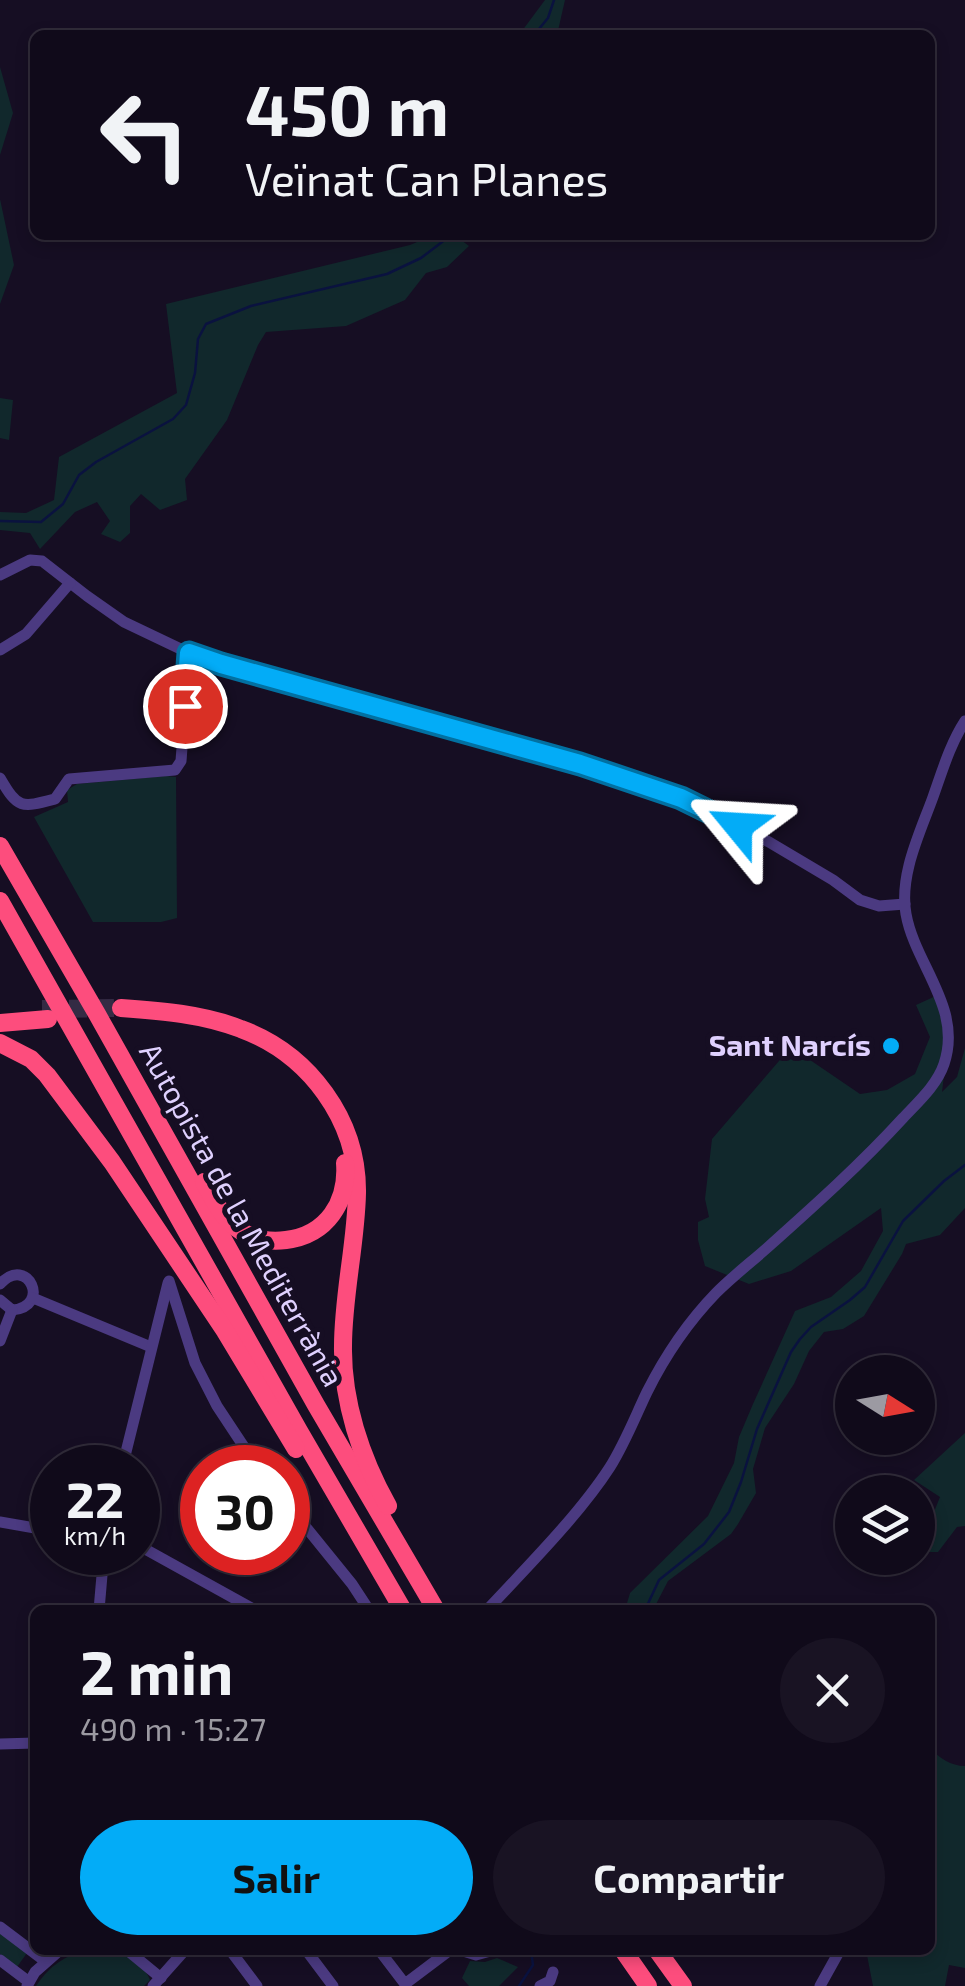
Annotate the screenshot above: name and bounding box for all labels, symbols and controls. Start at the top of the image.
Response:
text: 450 m [245,66,449,150]
icon: left [80,70,210,200]
text: Veïnat Can Planes [245,151,608,205]
pin [143,664,228,749]
icon: arrive [158,679,213,734]
position arrow [686,774,790,878]
place label: Sant Narcís [709,1026,871,1062]
marker: Sant Narcís [880,1035,902,1057]
street label: Autopista de la Mediterrània [133,1036,352,1392]
north arrow [835,1355,935,1455]
map controls [835,1355,935,1575]
speed limit sign: 30 [180,1445,310,1575]
text: 22 [66,1468,124,1528]
button: layers [835,1475,935,1575]
text: km/h [64,1520,126,1550]
text: 2 min [80,1635,233,1707]
button: close [780,1638,885,1743]
text: 490 m · 15:27 [80,1709,266,1747]
button: Salir [80,1820,473,1935]
button: Compartir [493,1820,885,1935]

